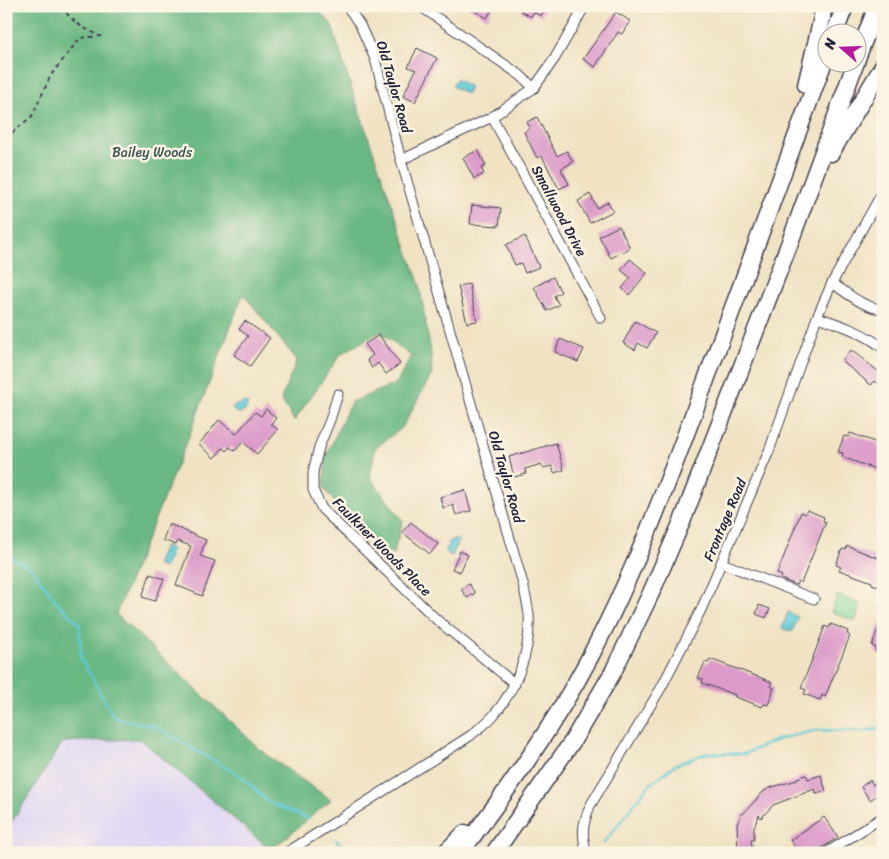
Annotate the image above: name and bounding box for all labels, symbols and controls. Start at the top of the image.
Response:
north arrow [816,22,866,72]
text: N [817,35,844,53]
street label: Old Taylor Road [369,38,420,138]
park label: Bailey Woods [112,140,193,165]
street label: Smallwood Drive [524,161,594,261]
street label: Old Taylor Road [481,428,532,528]
street label: Frontage Road [696,473,754,565]
street label: Faulkner Woods Place [326,491,438,603]

